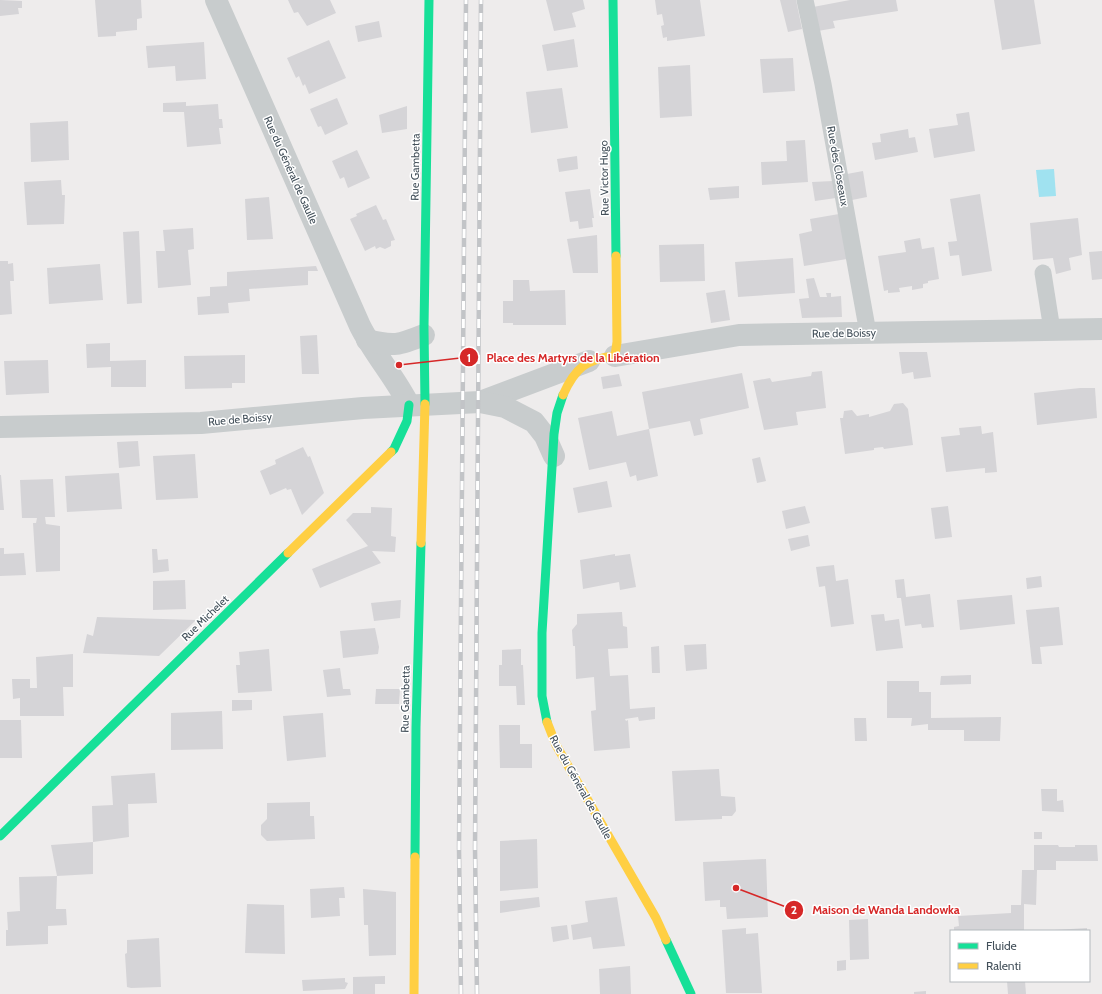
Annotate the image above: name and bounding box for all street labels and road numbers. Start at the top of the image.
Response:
street label: Rue du Général de Gaulle [261,114,321,226]
street label: Rue des Closeaux [824,125,852,208]
street label: Rue Gambetta [407,133,423,201]
street label: Rue Victor Hugo [596,140,612,216]
street label: Rue de Boissy [812,325,877,341]
street label: Rue de Boissy [207,409,273,429]
street label: Rue Michelet [179,592,232,644]
street label: Rue Gambetta [397,665,413,733]
street label: Rue du Général de Gaulle [547,733,616,842]

